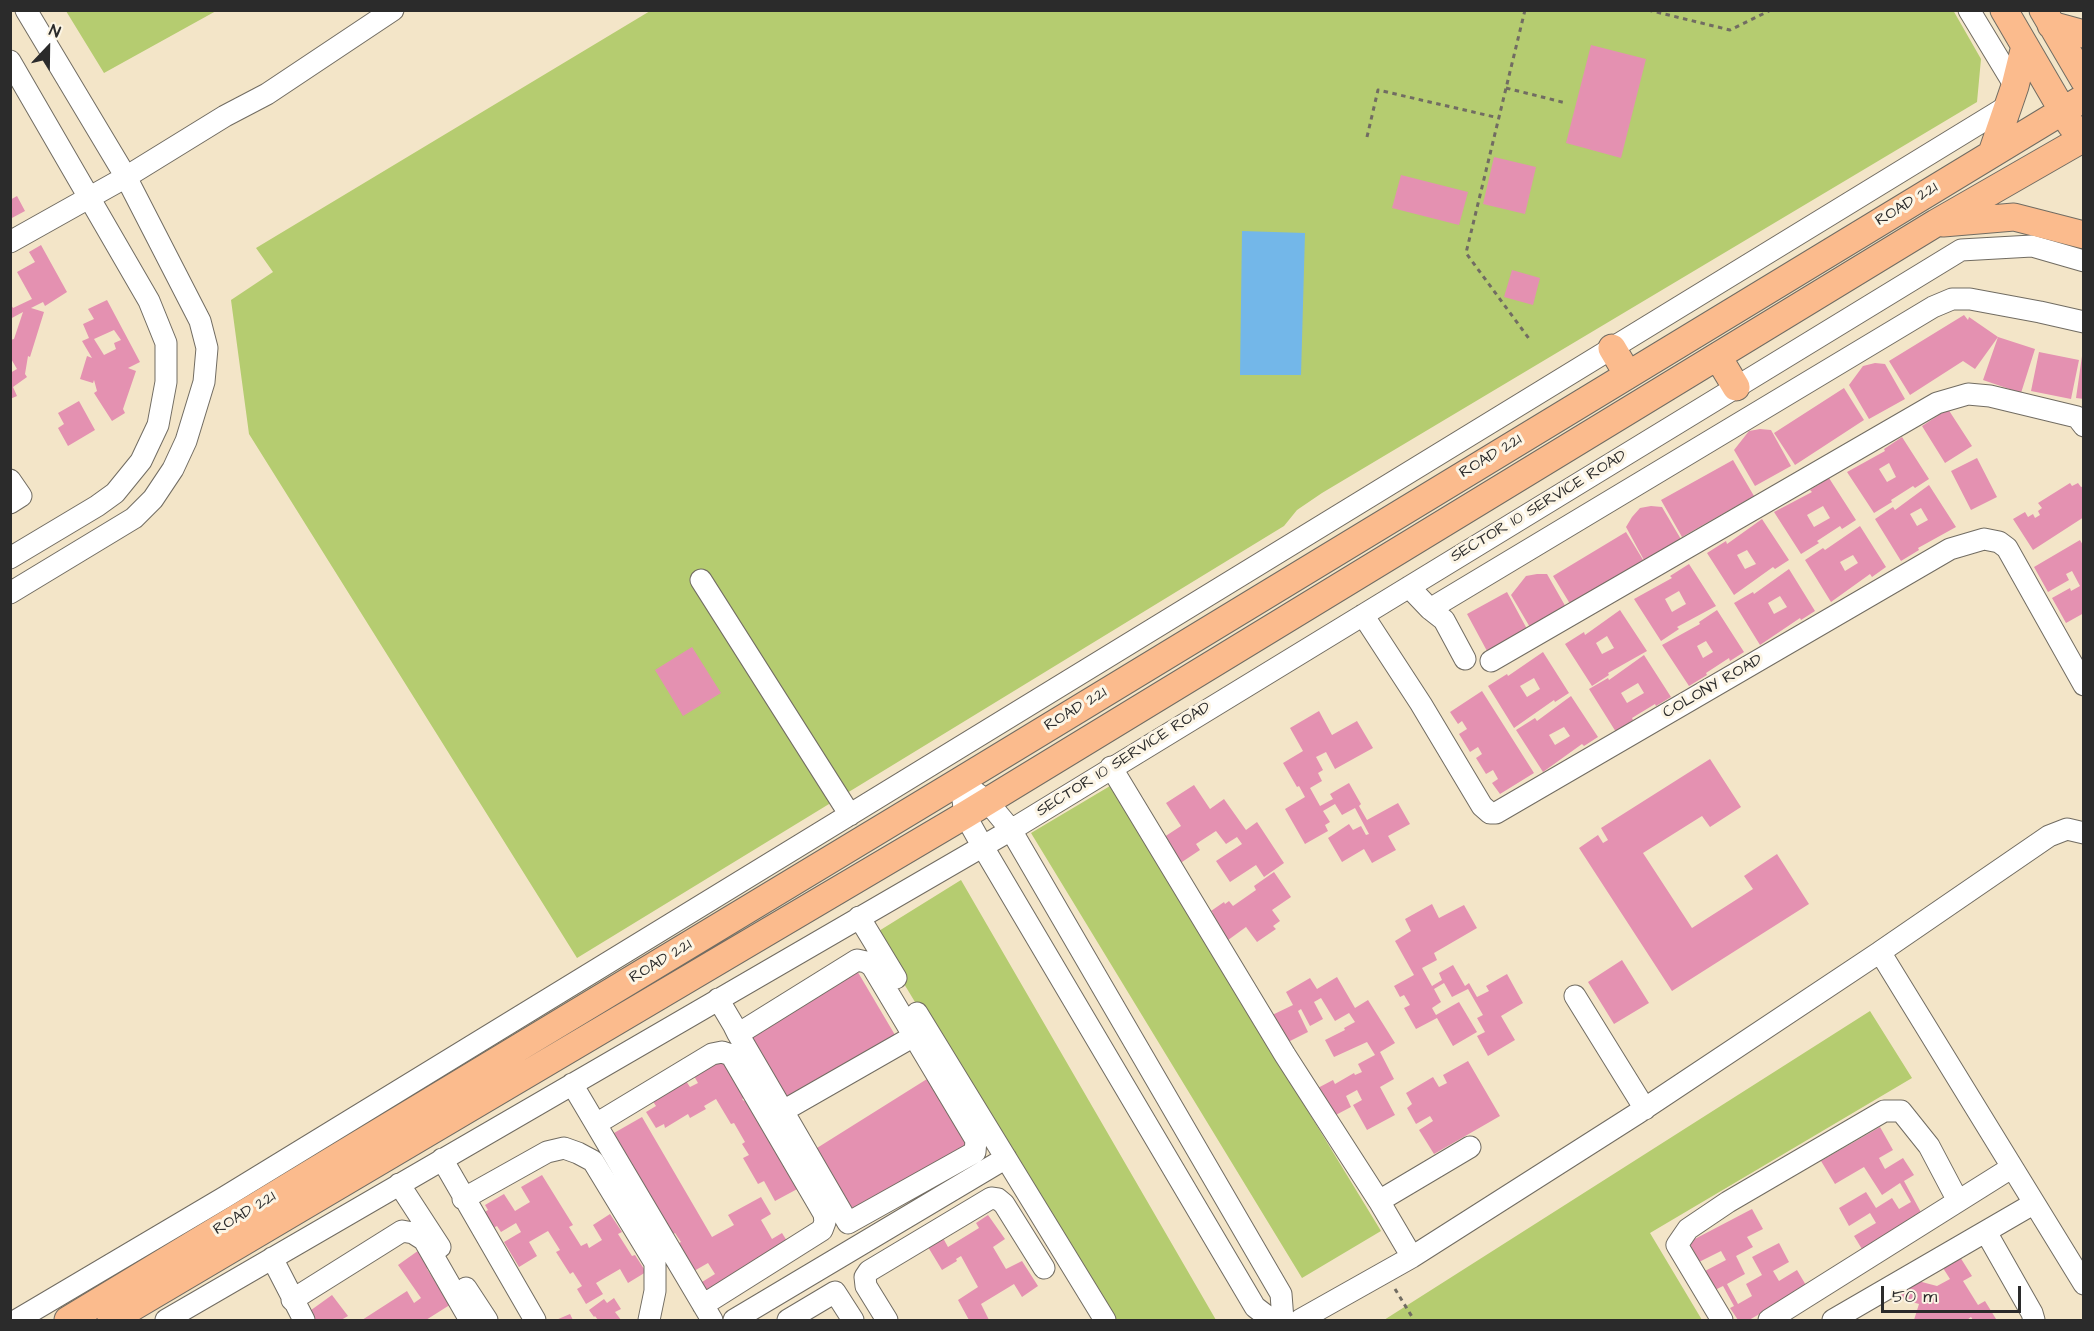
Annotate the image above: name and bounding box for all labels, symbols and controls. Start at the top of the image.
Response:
north arrow [18,18,78,78]
text: N [46,19,64,43]
street label: ROAD 221 [1872,179,1942,231]
street label: ROAD 221 [1456,431,1526,483]
street label: SECTOR 10 SERVICE ROAD [1448,447,1630,567]
street label: COLONY ROAD [1660,651,1766,723]
street label: ROAD 221 [1041,684,1111,736]
street label: SECTOR 10 SERVICE ROAD [1033,698,1215,822]
street label: ROAD 221 [626,936,696,988]
street label: ROAD 221 [210,1188,280,1240]
scale bar [1884,1274,2024,1312]
text: 50 m [1892,1284,1937,1309]

